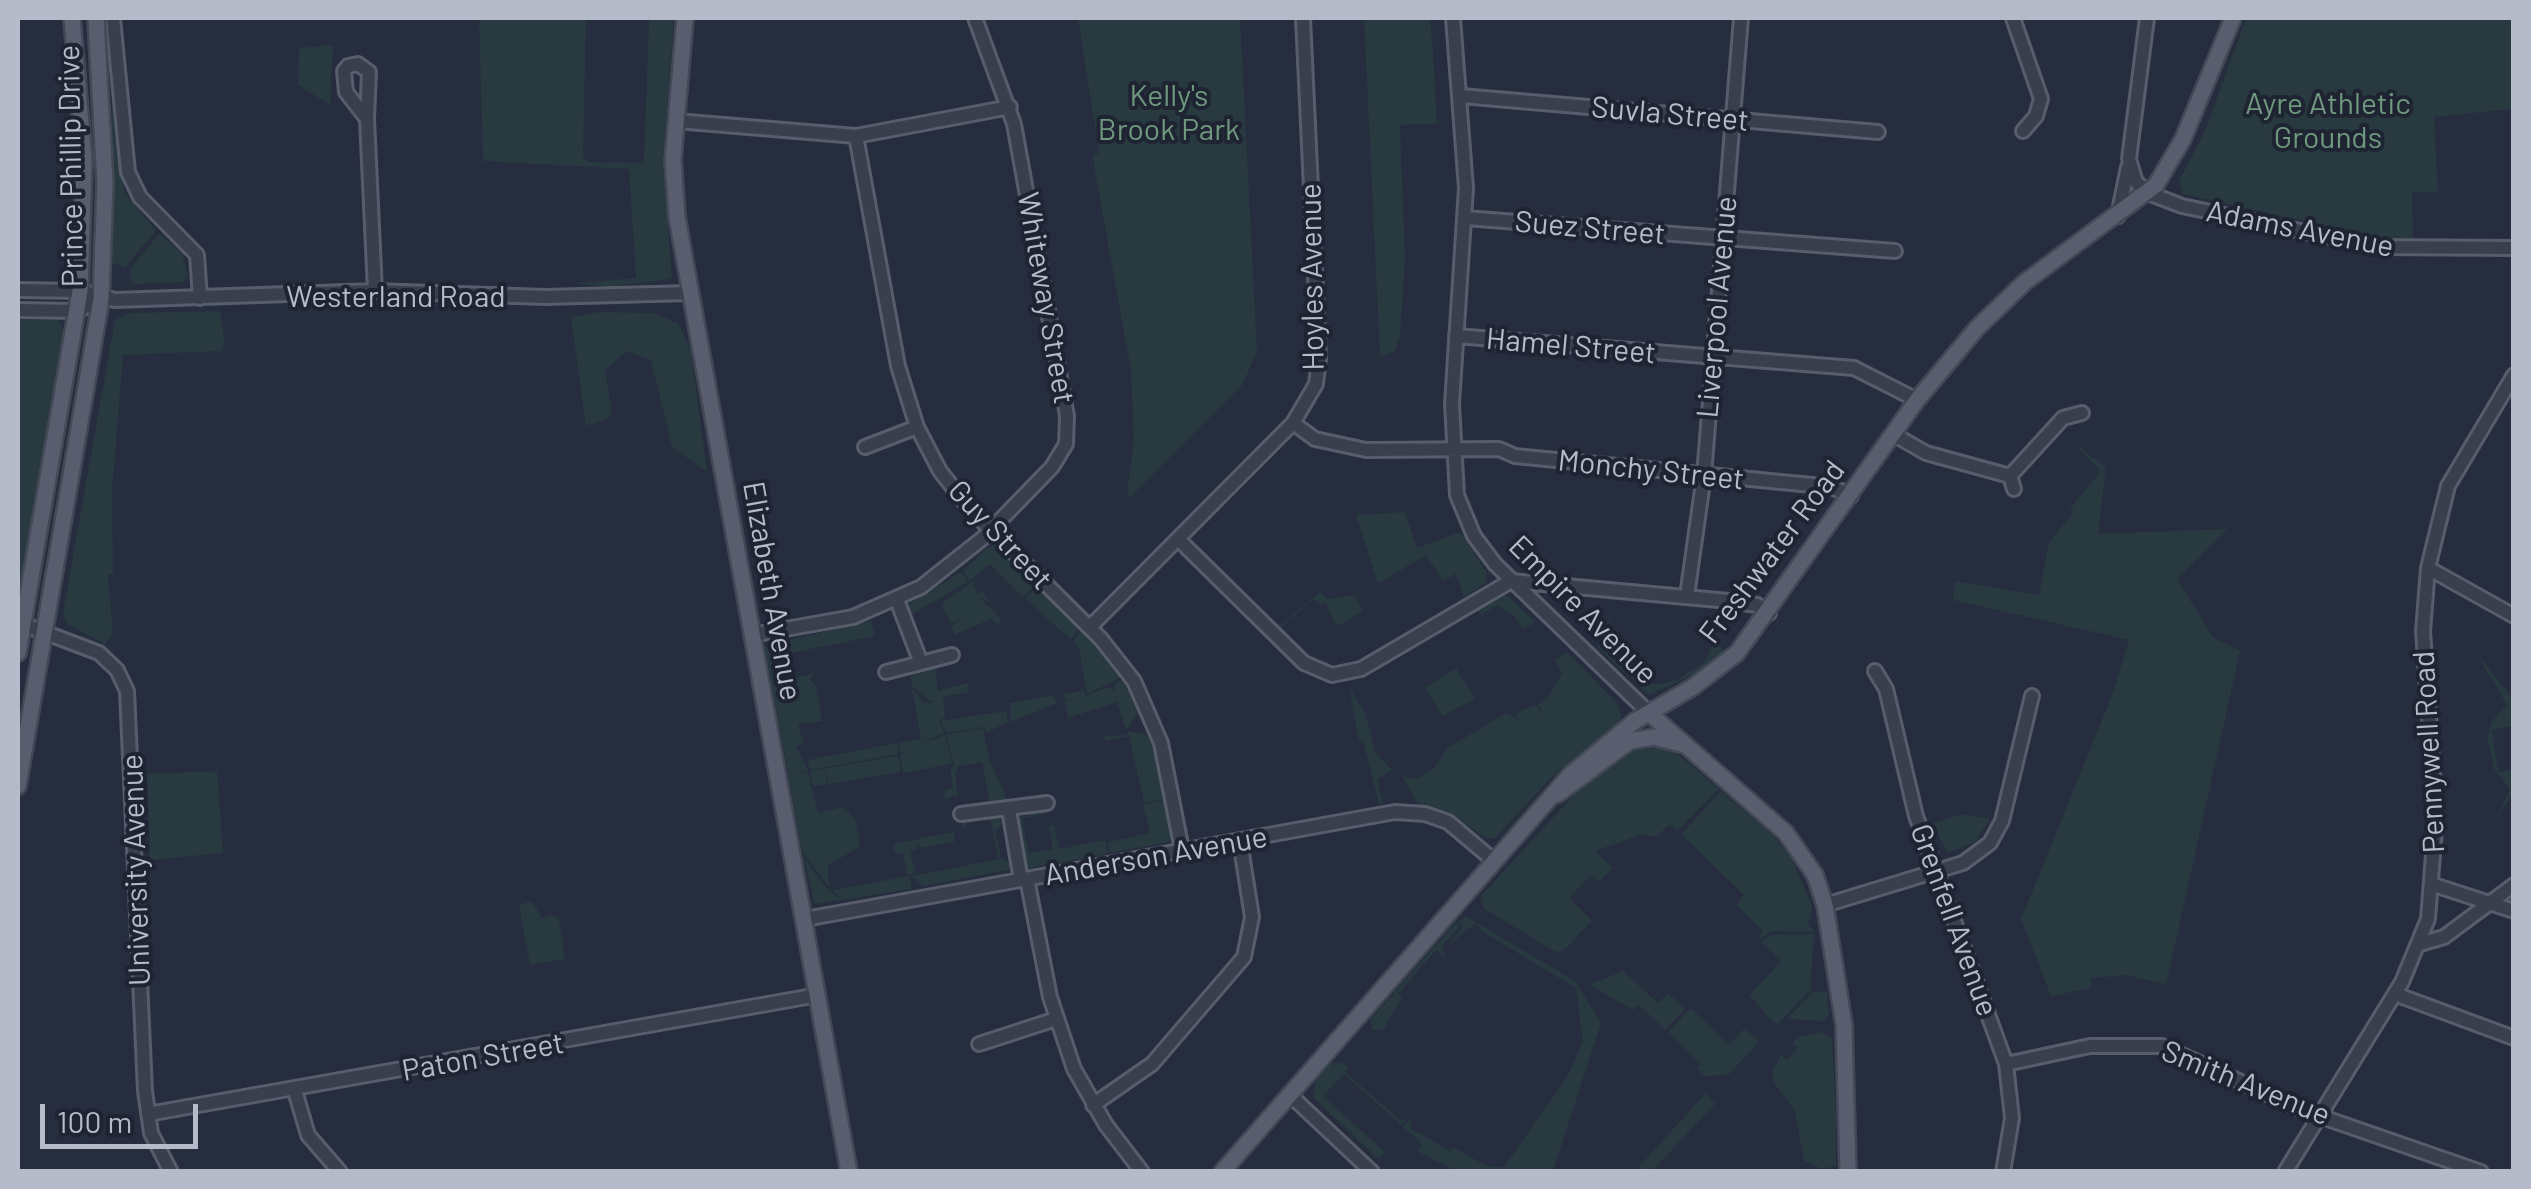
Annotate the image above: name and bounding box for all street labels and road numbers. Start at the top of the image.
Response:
street label: Prince Phillip Drive [51,45,91,287]
street label: Suvla Street [1590,89,1750,139]
street label: Hoyles Avenue [1292,183,1332,371]
street label: Whiteway Street [1010,189,1082,407]
street label: Adams Avenue [2203,193,2397,265]
street label: Liverpool Avenue [1689,195,1745,419]
street label: Suez Street [1513,203,1667,253]
street label: Westerland Road [286,279,506,315]
street label: Hamel Street [1485,321,1657,371]
street label: Monchy Street [1556,442,1746,498]
street label: Freshwater Road [1692,453,1852,651]
street label: Guy Street [940,473,1060,597]
street label: Elizabeth Avenue [735,479,809,703]
street label: Empire Avenue [1501,528,1665,692]
street label: Pennywell Road [2406,650,2452,854]
street label: University Avenue [114,753,158,987]
street label: Anderson Avenue [1042,819,1270,893]
street label: Grenfell Avenue [1903,819,2005,1021]
street label: Paton Street [399,1025,567,1089]
street label: Smith Avenue [2157,1033,2335,1133]

